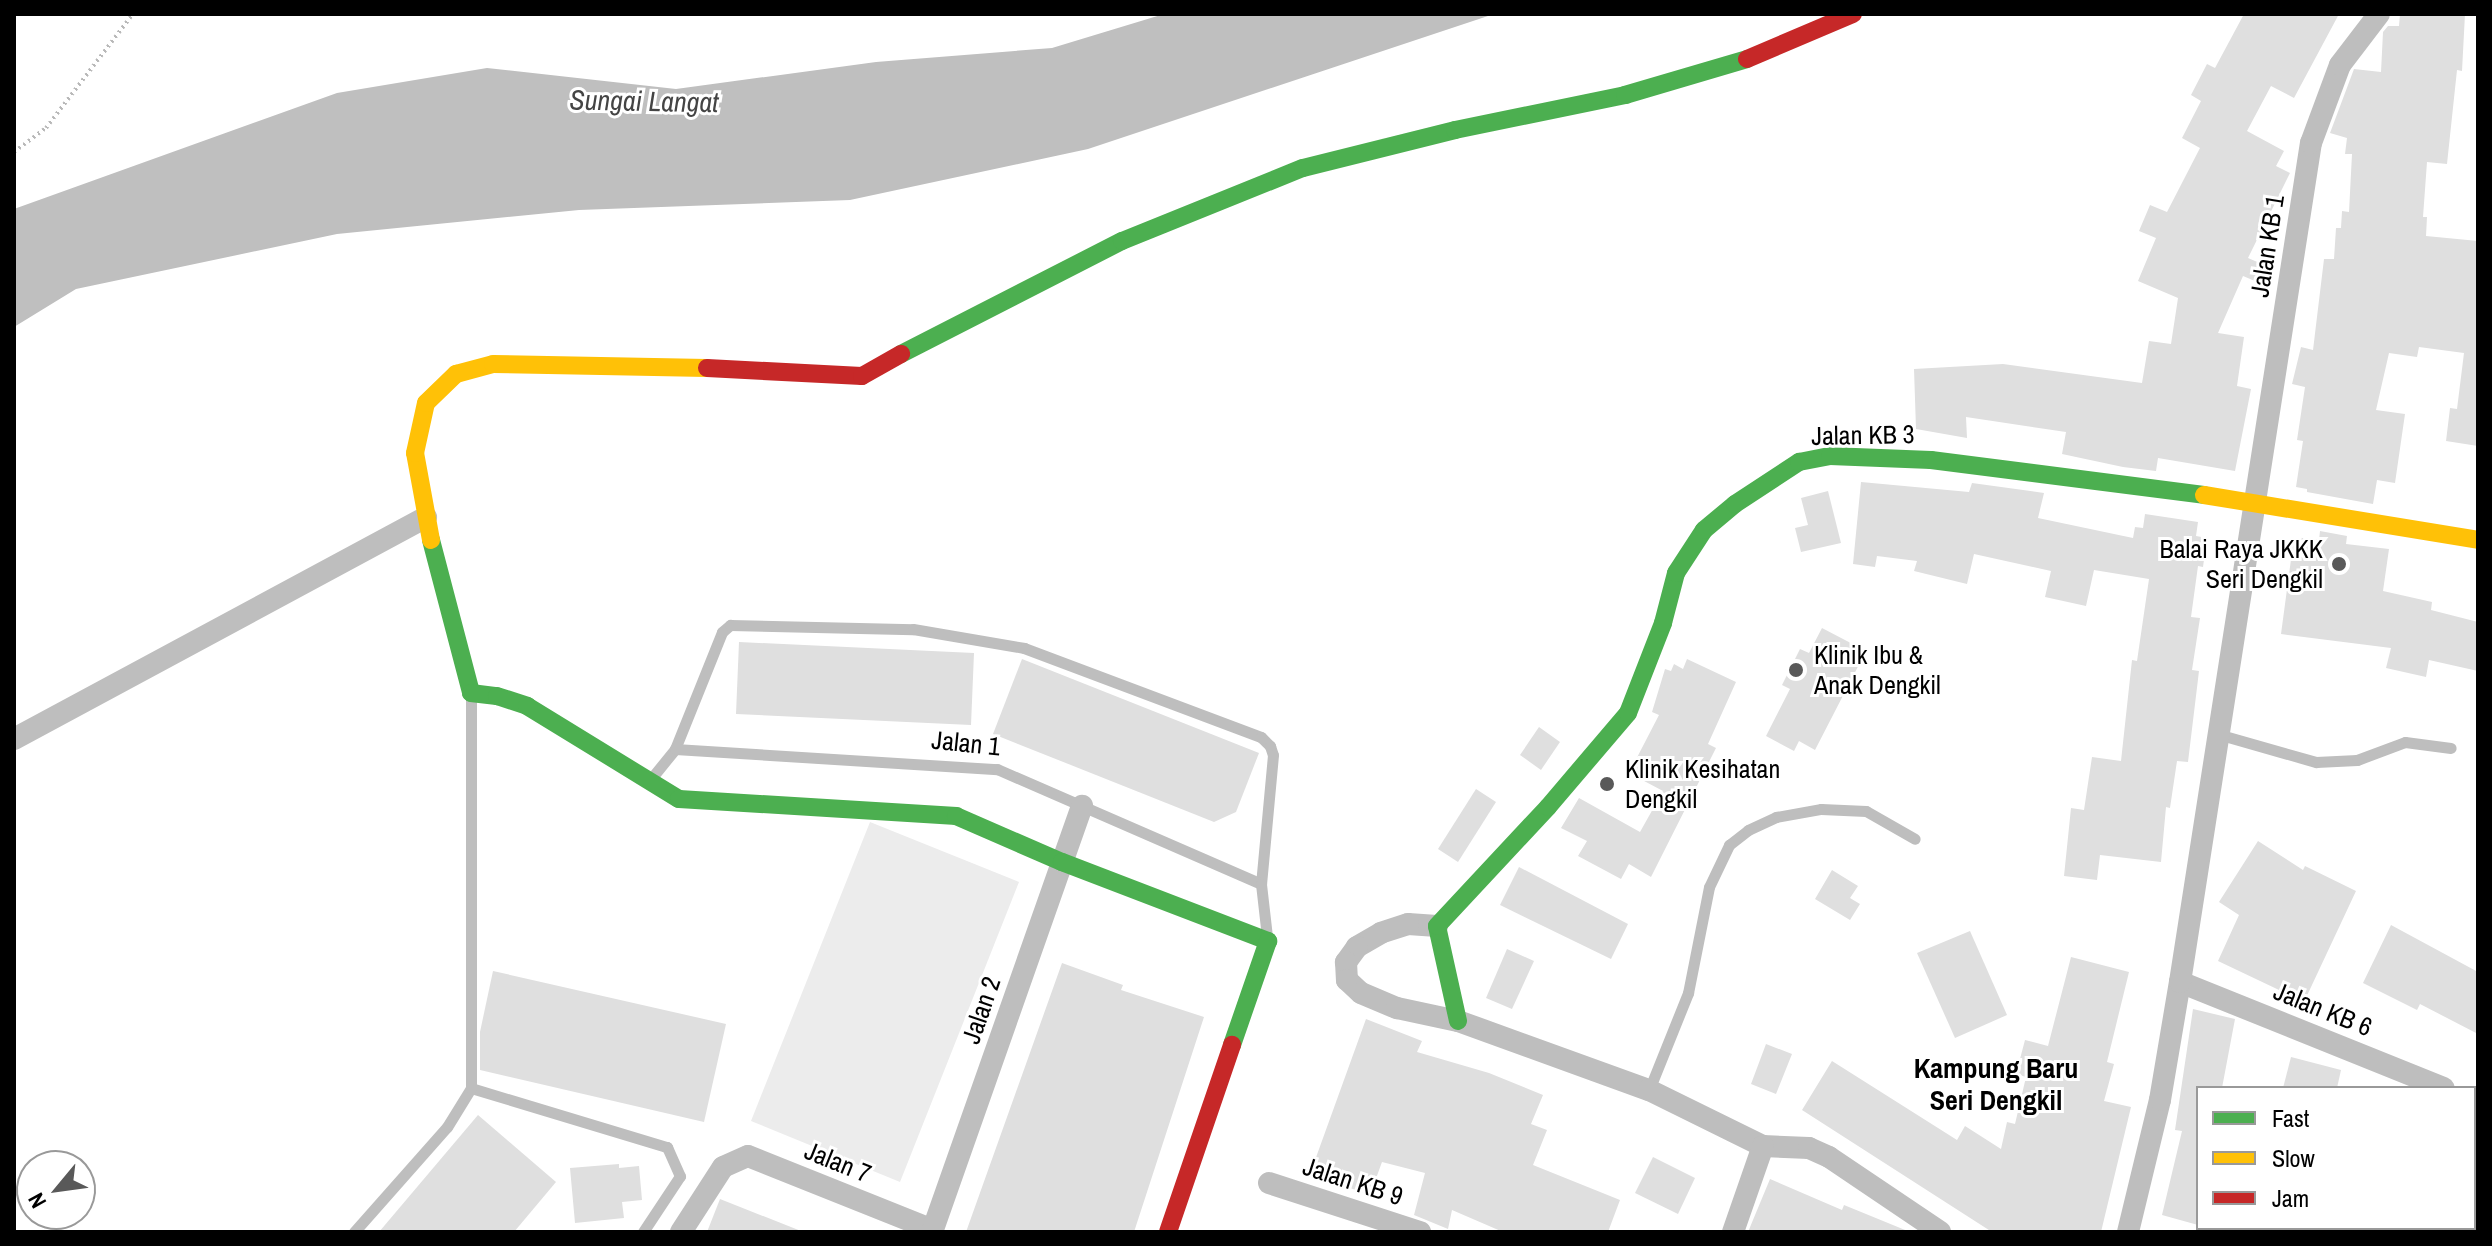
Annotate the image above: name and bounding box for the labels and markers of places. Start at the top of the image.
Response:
place label: Balai Raya JKKK Seri Dengkil [2159,533,2323,594]
marker: Balai Raya JKKK Seri Dengkil [2330,555,2348,573]
place label: Klinik Ibu & Anak Dengkil [1814,639,1941,700]
marker: Klinik Ibu & Anak Dengkil [1785,659,1807,681]
place label: Klinik Kesihatan Dengkil [1625,753,1780,814]
marker: Klinik Kesihatan Dengkil [1596,773,1618,795]

